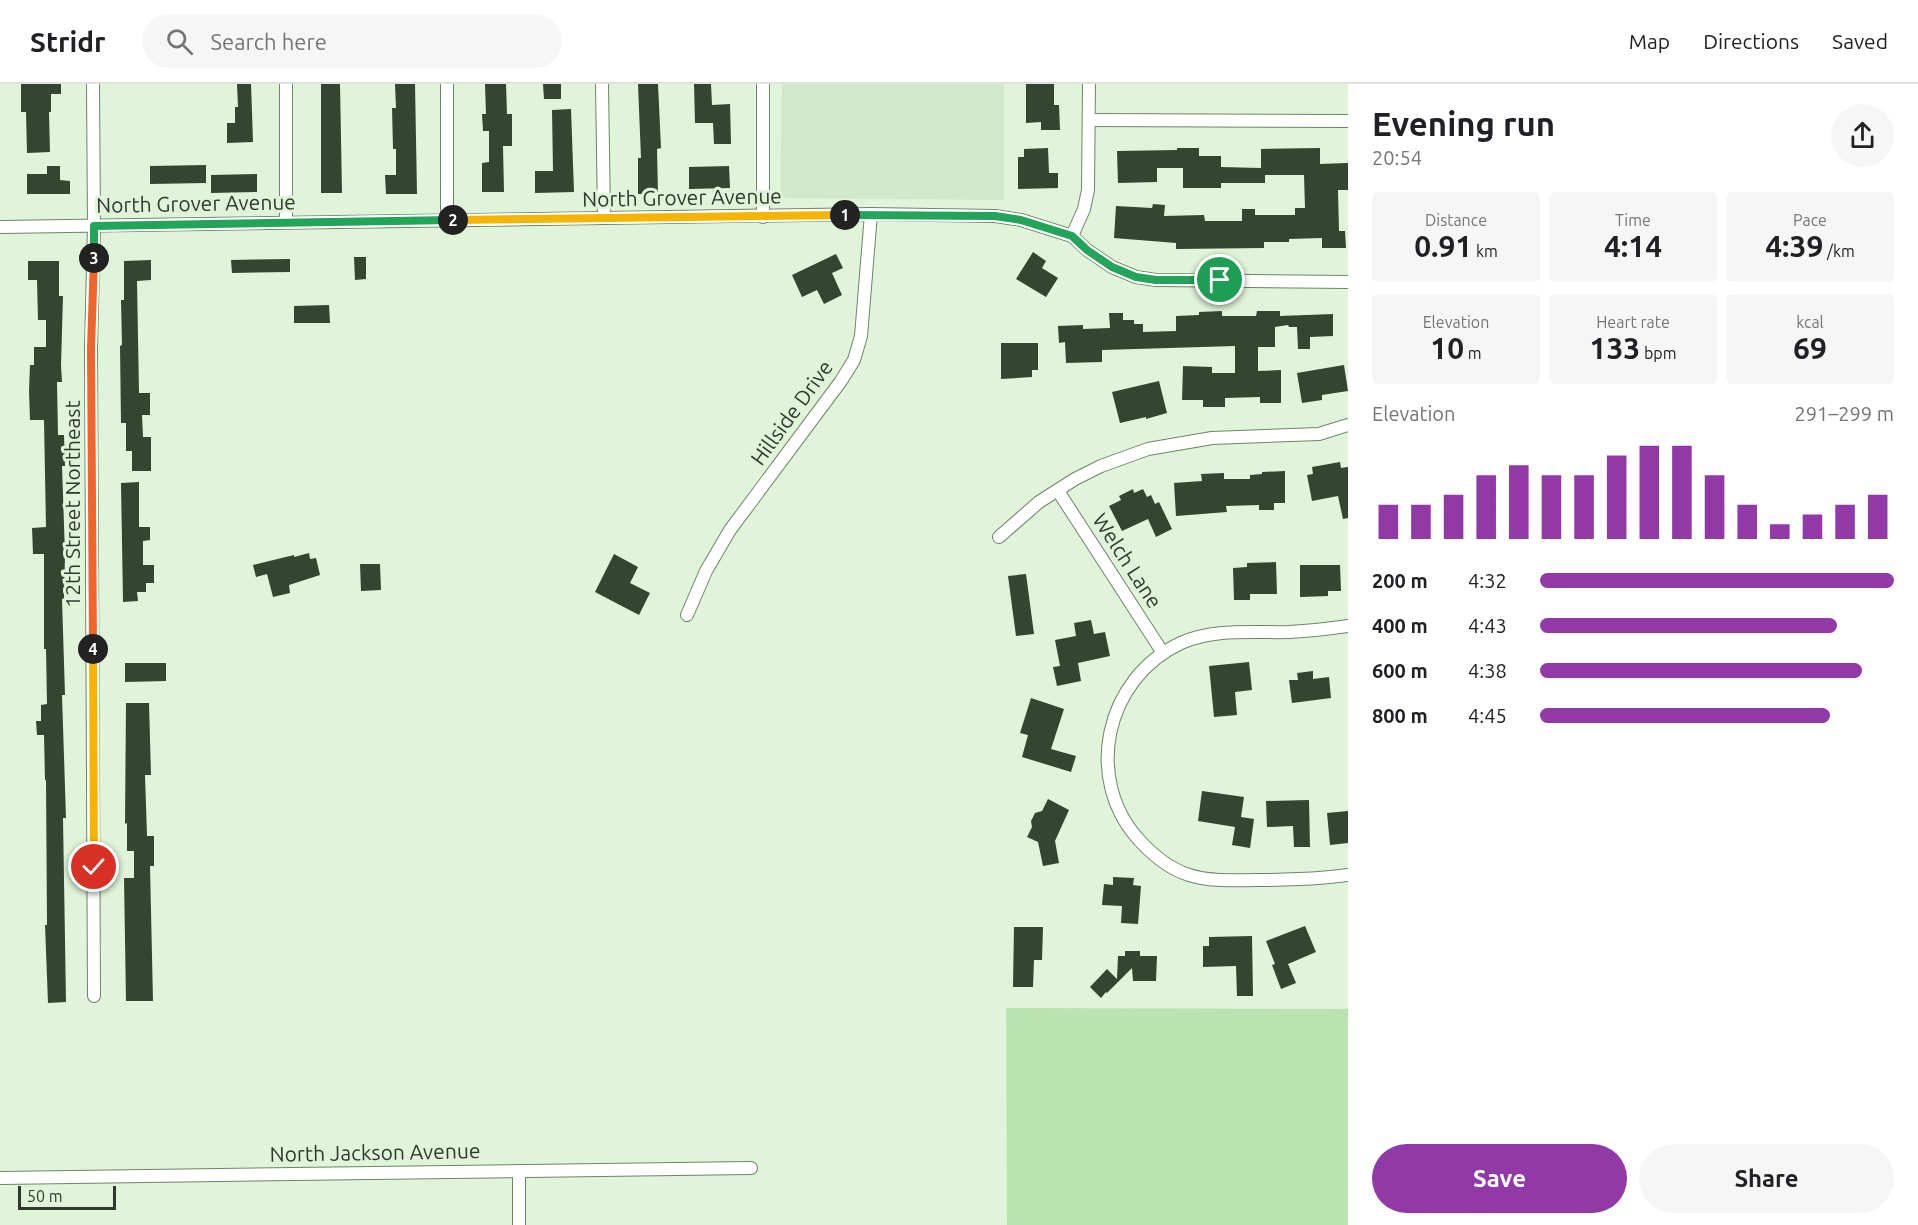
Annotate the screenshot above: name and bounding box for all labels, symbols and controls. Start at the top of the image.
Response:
search box [142,14,562,68]
icon: search [163,25,196,58]
text: Stridr [30,26,106,57]
text: Search here [211,29,327,54]
text: Map [1629,29,1670,53]
text: Directions [1703,29,1799,53]
text: Saved [1832,29,1888,53]
button: share [1831,104,1894,167]
text: Evening run [1372,105,1555,142]
text: 20:54 [1372,146,1422,169]
street label: North Grover Avenue [582,183,782,211]
street label: North Grover Avenue [96,189,296,217]
pin: 1 [830,200,860,230]
pin: 2 [438,205,468,235]
text: 1 [840,206,850,224]
text: 2 [448,211,458,229]
text: Distance [1425,211,1487,229]
text: Time [1615,211,1651,229]
text: Pace [1793,211,1827,229]
text: 0.91 [1414,229,1472,263]
text: 4:14 [1604,229,1662,263]
text: 4:39 [1765,229,1823,263]
text: km [1472,242,1498,260]
text: /km [1823,242,1855,260]
pin: 3 [79,243,109,273]
text: 3 [89,249,99,267]
pin [1194,254,1245,305]
icon: arrive [1203,263,1236,296]
text: Elevation [1423,313,1489,331]
text: Heart rate [1596,313,1670,331]
text: kcal [1796,313,1824,331]
text: 10 [1430,331,1464,365]
text: 133 [1590,331,1640,365]
text: 69 [1793,331,1827,365]
text: m [1464,344,1482,362]
text: bpm [1640,344,1676,362]
street label: Hillside Drive [745,355,837,469]
street label: 12th Street Northeast [60,400,84,608]
text: Elevation [1372,402,1455,425]
text: 291–299 m [1795,402,1894,425]
street label: Welch Lane [1088,509,1167,612]
text: 200 m [1372,569,1428,592]
text: 4:32 [1468,569,1507,592]
text: 400 m [1372,614,1428,637]
text: 4:43 [1468,614,1507,637]
pin: 4 [78,634,108,664]
text: 4 [88,640,98,658]
text: 600 m [1372,659,1428,682]
text: 4:38 [1468,659,1507,682]
text: 800 m [1372,704,1428,727]
text: 4:45 [1468,704,1507,727]
pin [68,841,119,892]
icon: check [77,850,110,883]
street label: North Jackson Avenue [269,1138,481,1166]
button: Save [1372,1144,1627,1213]
button: Share [1639,1144,1894,1213]
scale bar [18,1183,116,1210]
text: 50 m [27,1187,63,1205]

